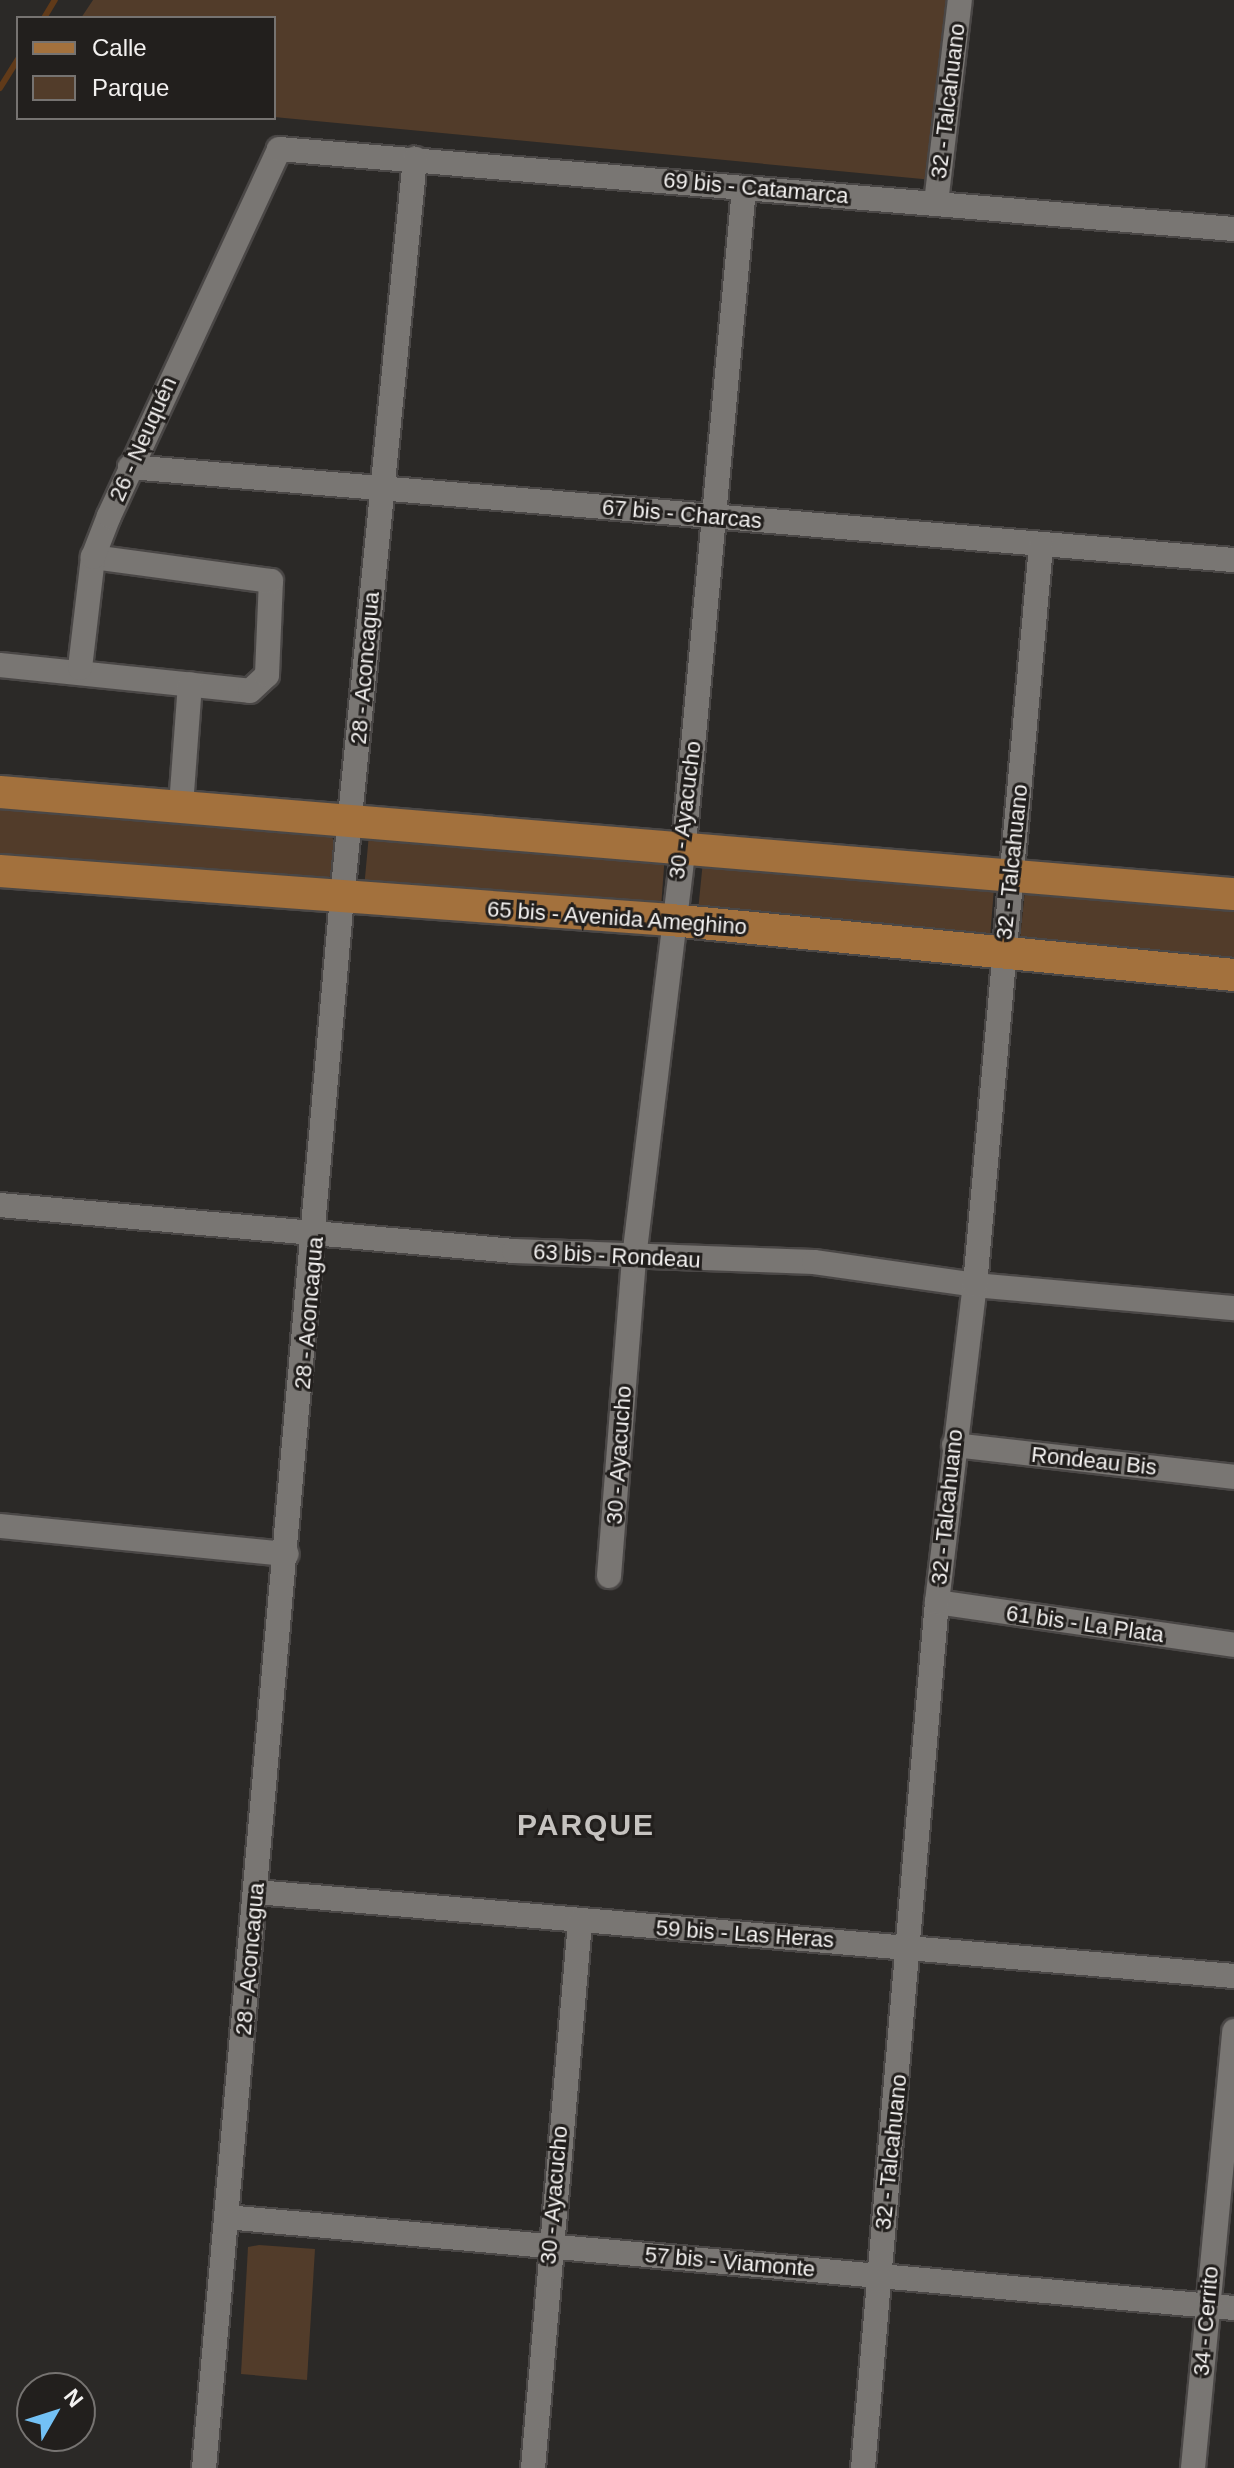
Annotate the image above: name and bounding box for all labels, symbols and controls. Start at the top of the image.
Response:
legend [16,16,276,120]
street label: 32 - Talcahuano [925,22,971,180]
text: Calle [92,34,147,61]
text: Parque [92,74,169,101]
street label: 69 bis - Catamarca [662,167,850,209]
street label: 26 - Neuquén [104,373,182,505]
street label: 67 bis - Charcas [601,494,763,534]
street label: 28 - Aconcagua [345,590,385,746]
street label: 30 - Ayacucho [663,739,707,881]
street label: 32 - Talcahuano [991,783,1033,941]
street label: 65 bis - Avenida Ameghino [485,896,749,940]
street label: 28 - Aconcagua [289,1235,329,1391]
street label: 63 bis - Rondeau [533,1238,701,1274]
street label: 30 - Ayacucho [601,1384,637,1526]
street label: 32 - Talcahuano [926,1428,968,1586]
street label: Rondeau Bis [1030,1441,1158,1481]
street label: 61 bis - La Plata [1004,1600,1166,1648]
district label: PARQUE [517,1807,655,1843]
street label: 28 - Aconcagua [230,1881,270,2037]
street label: 59 bis - Las Heras [655,1915,835,1953]
street label: 32 - Talcahuano [870,2073,912,2231]
street label: 30 - Ayacucho [535,2124,573,2266]
street label: 57 bis - Viamonte [644,2241,816,2283]
street label: 34 - Cerrito [1188,2265,1224,2377]
north arrow [16,2372,96,2452]
text: N [59,2384,88,2412]

